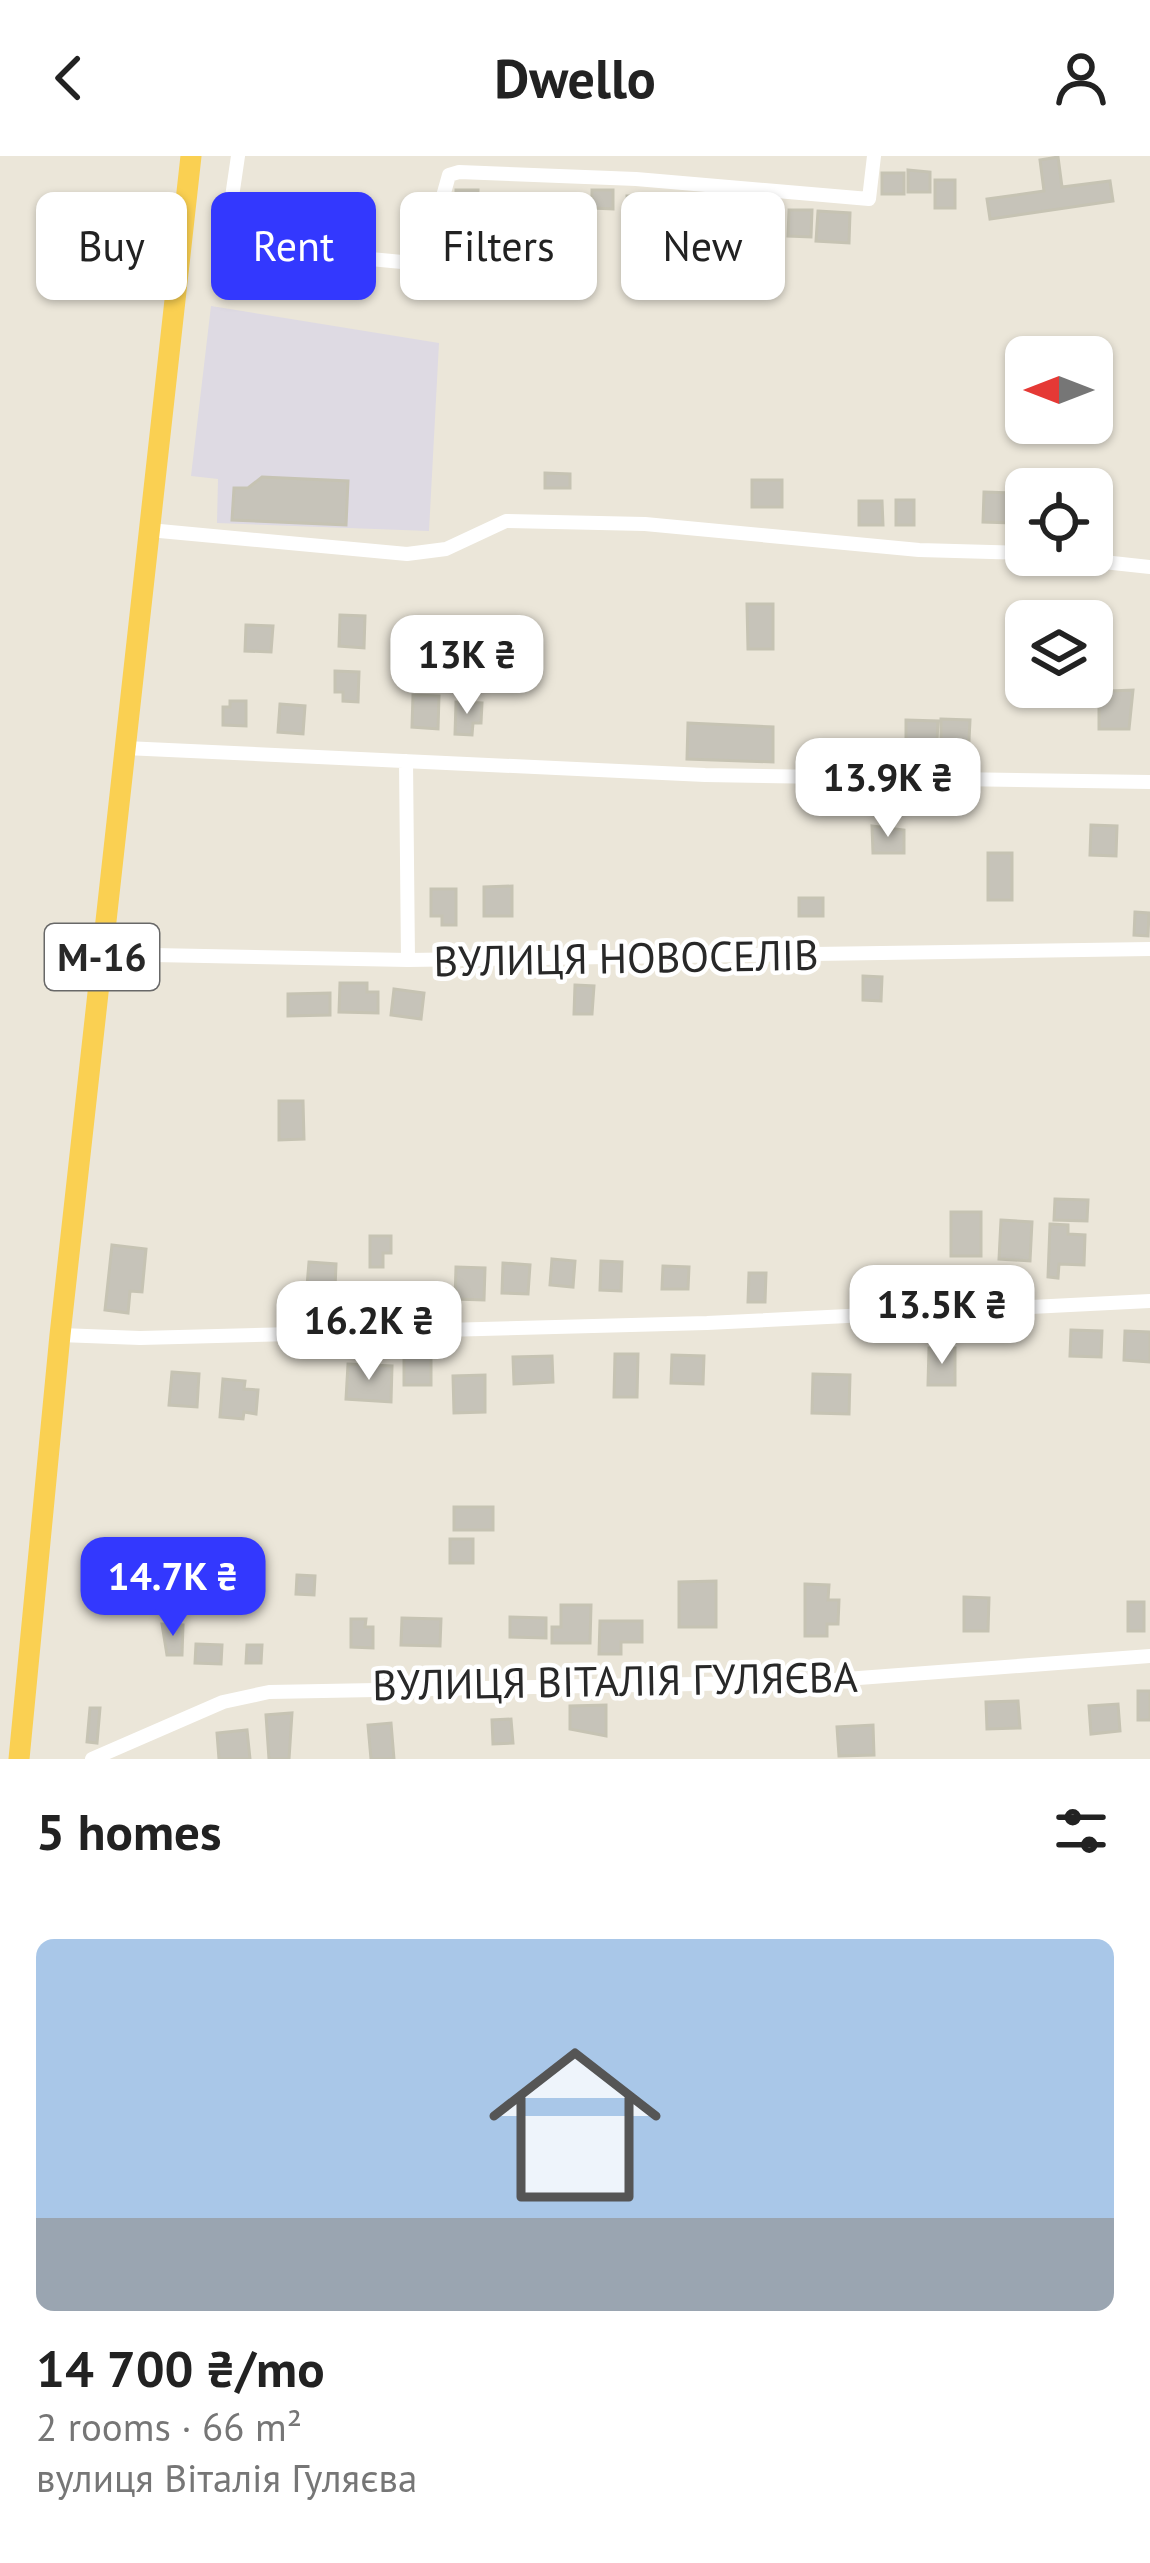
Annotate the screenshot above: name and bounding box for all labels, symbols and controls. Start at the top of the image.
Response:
text: Dwello [494,43,656,113]
icon: back [36,45,102,111]
icon: person [1048,45,1114,111]
chip: Buy [36,192,187,300]
chip: Rent [211,192,376,300]
chip: Filters [400,192,597,300]
chip: New [621,192,785,300]
north arrow [1005,336,1113,444]
map controls [1005,336,1113,708]
button: locate [1005,468,1113,576]
button: layers [1005,600,1113,708]
pin: 13K ₴ [383,615,551,717]
text: 13K ₴ [417,628,517,679]
pin: 13.9K ₴ [777,738,999,840]
text: 13.9K ₴ [823,751,953,802]
road number: М-16 [45,924,159,990]
street label: ВУЛИЦЯ НОВОСЕЛІВ [433,927,819,988]
pin: 13.5K ₴ [831,1265,1053,1367]
text: 13.5K ₴ [877,1278,1007,1329]
pin: 16.2K ₴ [258,1281,480,1383]
text: 16.2K ₴ [304,1294,434,1345]
pin: 14.7K ₴ [62,1537,284,1639]
text: 14.7K ₴ [108,1550,238,1601]
street label: ВУЛИЦЯ ВІТАЛІЯ ГУЛЯЄВА [372,1649,859,1712]
text: 5 homes [36,1798,222,1864]
icon: filters [1048,1798,1114,1864]
icon: home [467,2017,683,2233]
text: 14 700 ₴/mo [36,2335,325,2401]
text: 2 rooms · 66 m² [36,2401,302,2452]
text: вулиця Віталія Гуляєва [36,2452,417,2503]

